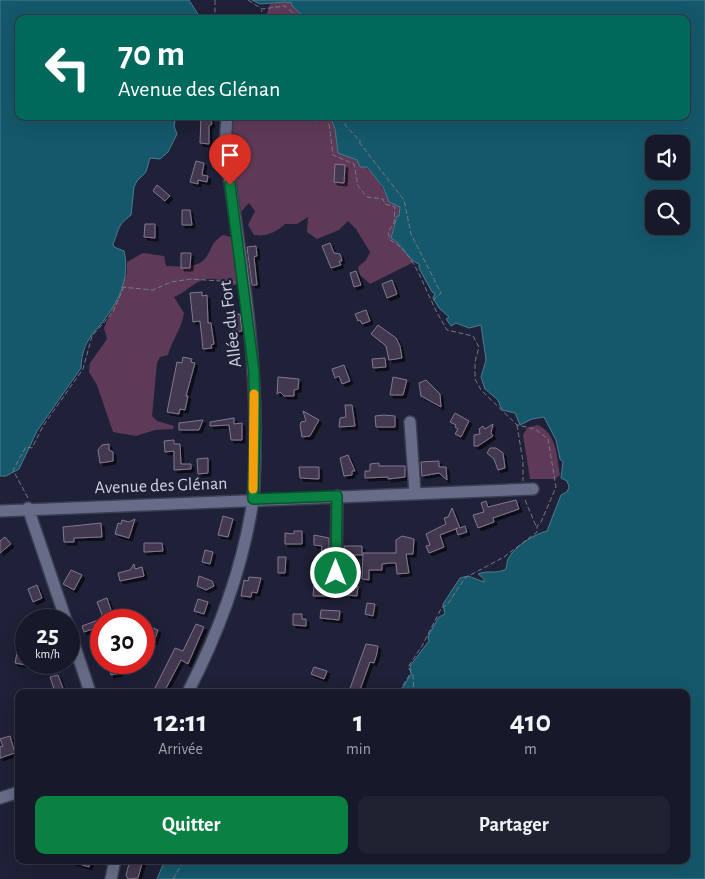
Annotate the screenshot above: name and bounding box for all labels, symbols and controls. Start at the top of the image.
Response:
icon: left [35,35,100,100]
text: 70 m [118,37,185,72]
text: Avenue des Glénan [118,78,280,100]
pin [209,134,251,185]
map controls [645,135,690,235]
button: sound [645,135,690,180]
icon: arrive [216,141,244,169]
button: search [645,190,690,235]
street label: Allée du Fort [217,279,245,369]
street label: Avenue des Glénan [94,475,228,497]
position arrow [309,546,361,598]
speed limit sign: 30 [90,609,155,674]
text: 25 [36,623,59,648]
text: km/h [35,648,60,660]
text: 12:11 [154,707,207,737]
text: 1 [353,707,364,737]
text: 410 [510,707,551,737]
text: Arrivée [158,741,203,757]
text: min [346,741,371,757]
text: m [524,741,537,757]
button: Quitter [35,796,348,854]
button: Partager [358,796,670,854]

